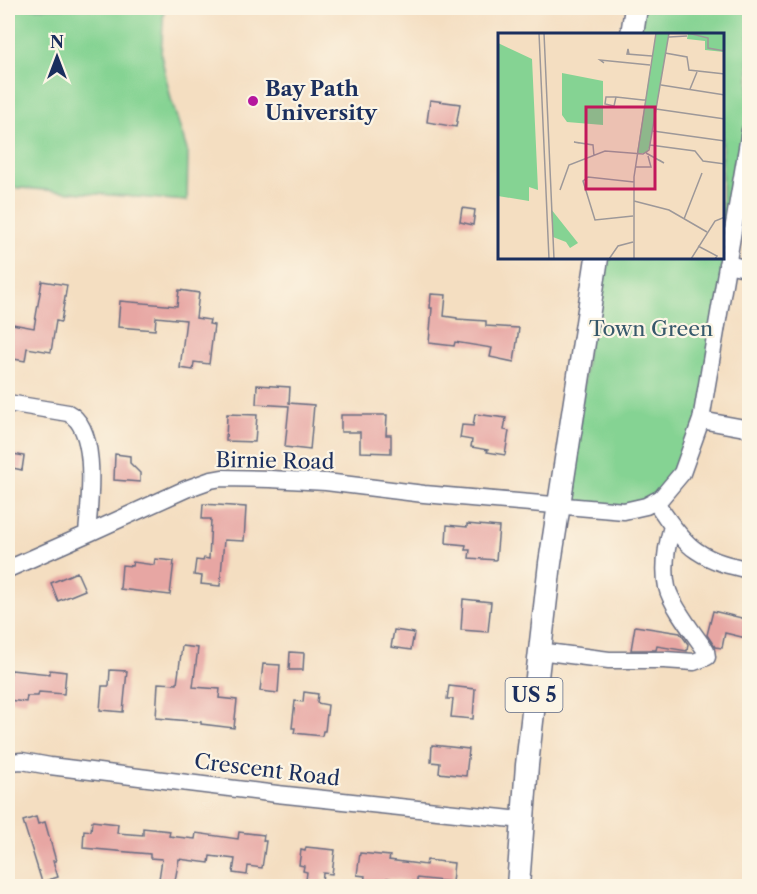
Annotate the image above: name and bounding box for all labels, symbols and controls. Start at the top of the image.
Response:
north arrow [27,27,87,87]
text: N [50,32,64,52]
inset map [498,33,724,260]
place label: Bay Path University [265,76,378,125]
marker: Bay Path University [246,94,260,108]
park label: Town Green [589,316,713,341]
street label: Birnie Road [215,447,335,474]
road number: US 5 [506,678,562,712]
street label: Crescent Road [193,748,342,791]

